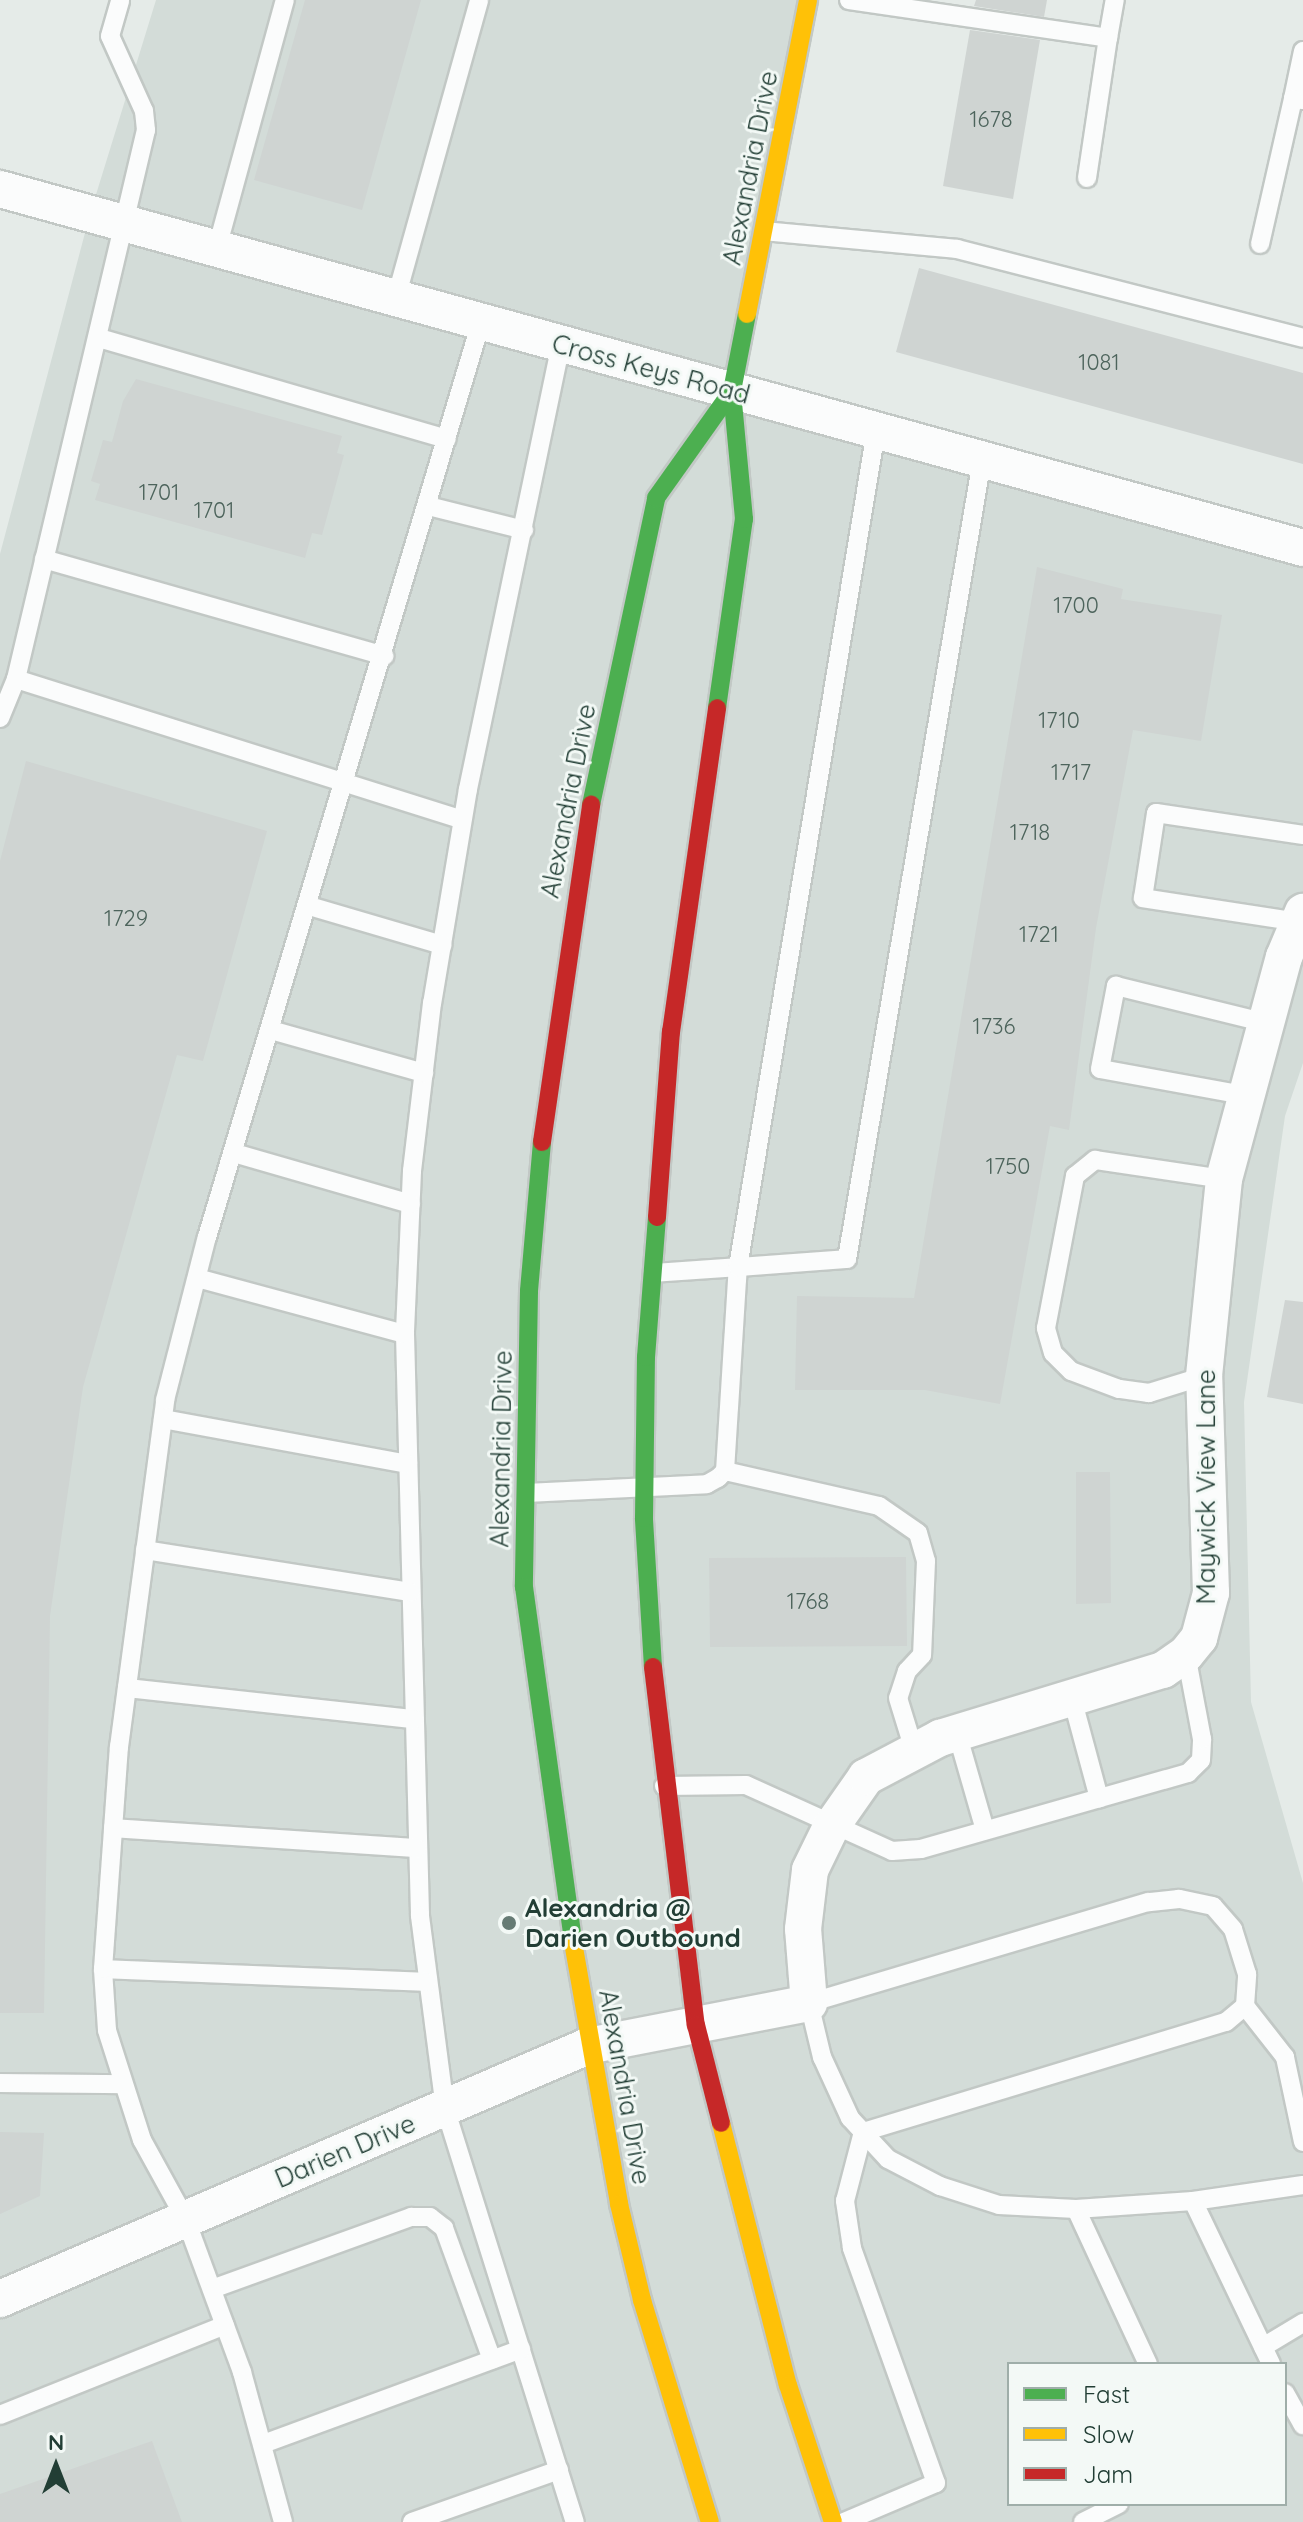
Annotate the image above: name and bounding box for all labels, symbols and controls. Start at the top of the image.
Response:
street label: Alexandria Drive [716,68,784,268]
house number: 1678 [969,107,1013,133]
street label: Cross Keys Road [549,328,753,410]
house number: 1081 [1078,350,1120,376]
house number: 1701 [139,480,179,506]
house number: 1701 [194,498,234,524]
house number: 1700 [1053,593,1099,619]
street label: Alexandria Drive [534,701,602,901]
house number: 1710 [1038,708,1080,734]
house number: 1717 [1051,760,1091,786]
house number: 1718 [1010,820,1050,846]
house number: 1729 [104,906,148,932]
house number: 1721 [1019,922,1059,948]
house number: 1736 [973,1014,1015,1040]
house number: 1750 [986,1154,1030,1180]
street label: Alexandria Drive [484,1350,518,1548]
street label: Maywick View Lane [1190,1369,1222,1605]
house number: 1768 [787,1589,829,1615]
place label: Alexandria @ Darien Outbound [525,1892,741,1954]
marker: Alexandria @ Darien Outbound [500,1914,518,1932]
street label: Alexandria Drive [593,1987,657,2187]
street label: Darien Drive [270,2107,420,2195]
legend [1007,2362,1287,2506]
text: Fast [1083,2379,1130,2409]
text: Slow [1083,2419,1134,2449]
north arrow [16,2426,96,2506]
text: N [48,2428,64,2456]
text: Jam [1083,2459,1133,2489]

